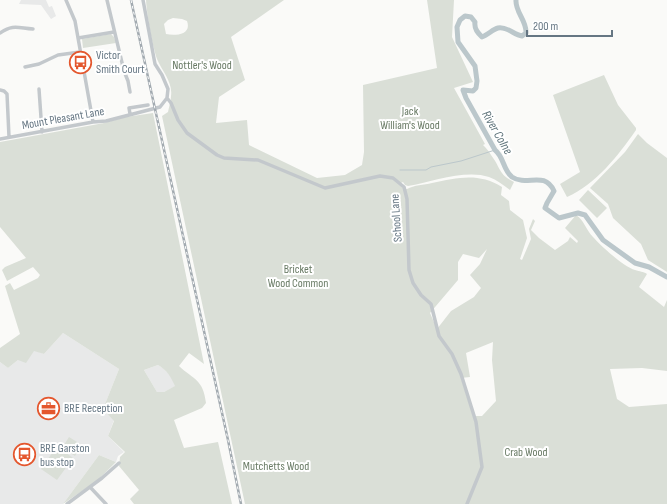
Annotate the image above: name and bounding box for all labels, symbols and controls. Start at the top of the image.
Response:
scale bar [527,12,612,38]
text: 200 m [533,19,559,34]
place label: Victor Smith Court [96,48,145,77]
bus stop icon: Victor Smith Court [68,49,94,75]
park label: Nottler's Wood [172,58,232,73]
street label: Mount Pleasant Lane [21,104,106,133]
park label: Jack William's Wood [380,104,440,133]
water label: River Colne [478,108,516,157]
street label: School Lane [387,193,406,243]
park label: Bricket Wood Common [268,262,328,291]
office icon: BRE Reception [35,395,61,421]
place label: BRE Reception [64,401,123,416]
place label: BRE Garston bus stop [40,441,90,470]
bus stop icon: BRE Garston bus stop [12,442,38,468]
park label: Crab Wood [504,445,548,460]
park label: Mutchetts Wood [243,459,309,474]

